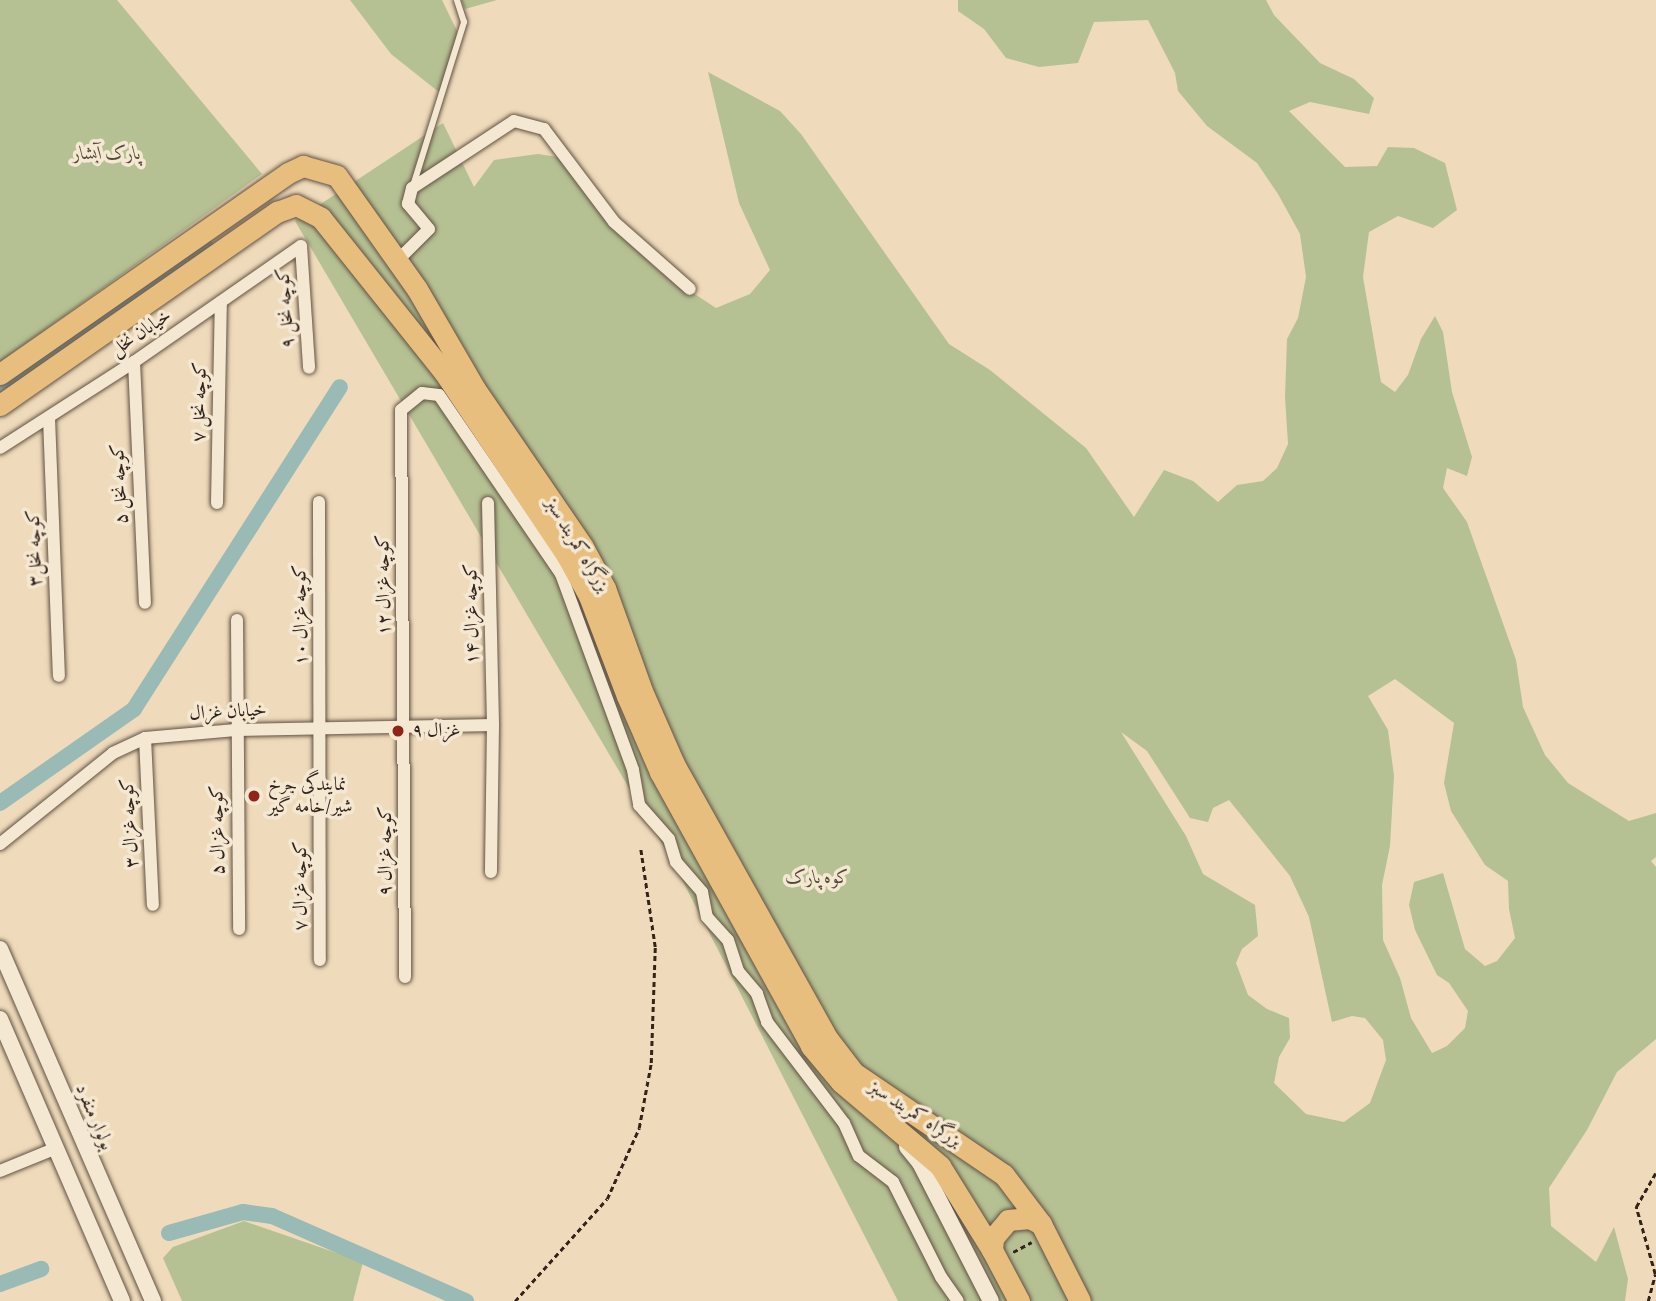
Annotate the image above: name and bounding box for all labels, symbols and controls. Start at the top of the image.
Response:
park label: پارک آبشار [73,143,141,165]
street label: کوچه نخل ۹ [272,267,300,349]
street label: خیابان نخل [106,304,176,362]
street label: کوچه نخل ۷ [188,361,212,443]
street label: کوچه نخل ۵ [106,443,134,525]
street label: بزرگراه کمربند سبز [540,494,614,596]
street label: کوچه نخل۳ [22,509,48,587]
street label: کوچه غزال ۱۲ [372,534,396,636]
street label: کوچه غزال ۱۴ [460,563,484,665]
street label: کوچه غزال ۱۰ [289,564,313,666]
street label: خیابان غزال [189,699,267,725]
place label: غزال ۹ [412,720,461,742]
marker: غزال ۹ [390,723,406,739]
place label: نمایندگی چرخ شیر/خامه گیر [268,774,353,818]
street label: کوچه غزال ۳ [116,777,144,869]
street label: کوچه غزال ۵ [206,785,230,875]
marker: نمایندگی چرخ شیر/خامه گیر [246,788,262,804]
street label: کوچه غزال ۹ [375,806,397,896]
street label: کوچه غزال ۷ [290,841,312,931]
park label: کوه پارک [786,867,850,889]
street label: بزرگراه کمربند سبز [864,1076,966,1152]
street label: بولوار منفرد [70,1080,118,1154]

